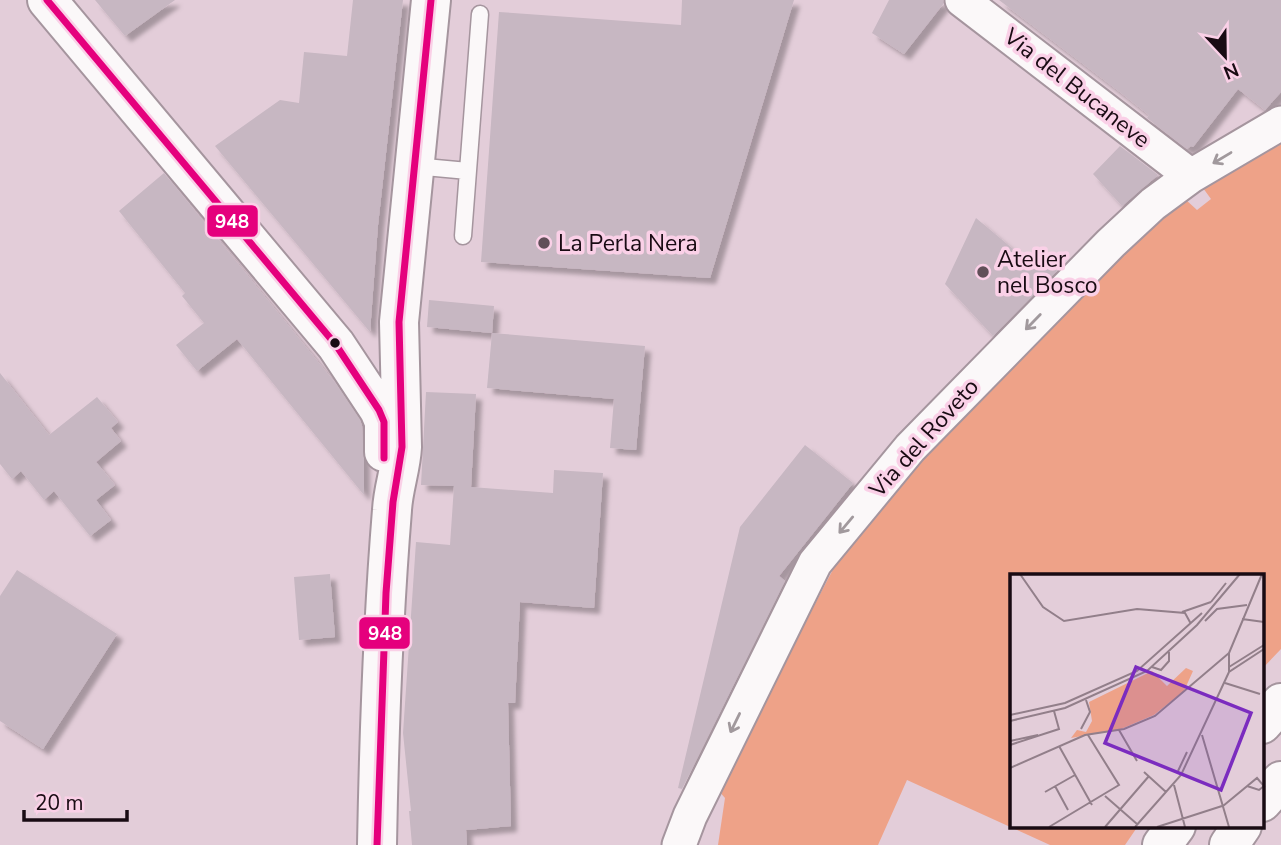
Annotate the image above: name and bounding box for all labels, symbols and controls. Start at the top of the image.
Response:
street label: Via del Bucaneve [997,20,1157,155]
north arrow [1190,21,1260,91]
text: N [1220,56,1242,86]
one-way arrow [1213,151,1233,165]
line badge: 948 [206,204,259,238]
text: 948 [215,209,249,235]
place label: La Perla Nera [558,228,698,259]
marker: La Perla Nera [536,235,552,251]
place label: Atelier nel Bosco [997,244,1098,301]
marker: Atelier nel Bosco [975,264,991,280]
one-way arrow [1024,314,1041,331]
unlabelled marker [328,336,342,350]
street label: Via del Roveto [862,372,986,505]
one-way arrow [838,516,853,534]
inset map [1010,574,1264,828]
line badge: 948 [358,616,411,650]
text: 948 [368,621,402,647]
one-way arrow [728,712,742,733]
scale bar [24,778,128,822]
text: 20 m [35,789,84,817]

